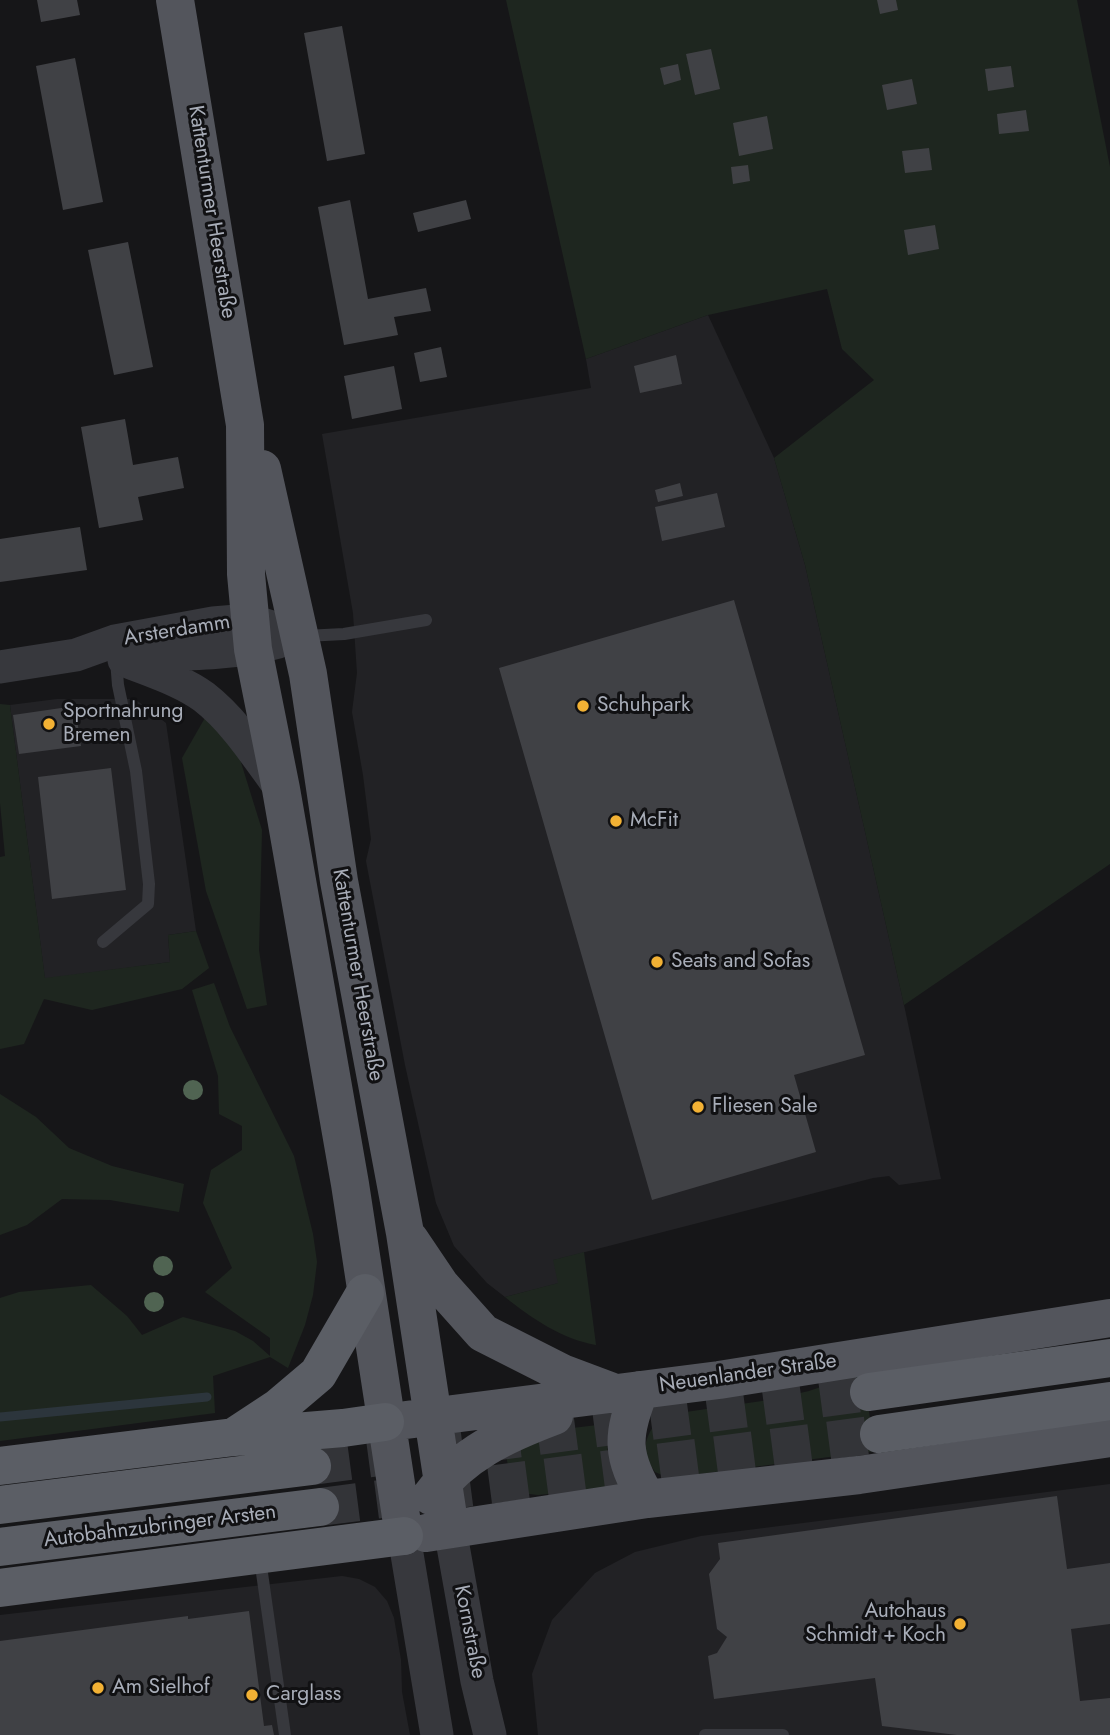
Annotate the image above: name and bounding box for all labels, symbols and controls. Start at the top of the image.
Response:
street label: Kattenturmer Heerstraße [182,104,240,320]
street label: Arsterdamm [122,610,232,652]
place label: Schuhpark [597,693,690,719]
marker: Schuhpark [575,698,591,714]
place label: Sportnahrung Bremen [63,699,184,749]
marker: Sportnahrung Bremen [41,716,57,732]
place label: McFit [630,808,678,834]
marker: McFit [608,813,624,829]
street label: Kattenturmer Heerstraße [326,867,388,1083]
place label: Seats and Sofas [671,949,810,975]
marker: Seats and Sofas [649,954,665,970]
place label: Fliesen Sale [712,1094,817,1120]
marker: Fliesen Sale [690,1099,706,1115]
street label: Neuenlander Straße [658,1349,838,1399]
street label: Autobahnzubringer Arsten [42,1500,278,1554]
street label: Kornstraße [448,1583,490,1681]
place label: Autohaus Schmidt + Koch [805,1599,946,1649]
marker: Autohaus Schmidt + Koch [952,1616,968,1632]
place label: Am Sielhof [112,1675,210,1701]
marker: Am Sielhof [90,1680,106,1696]
place label: Carglass [266,1682,341,1708]
marker: Carglass [244,1687,260,1703]

